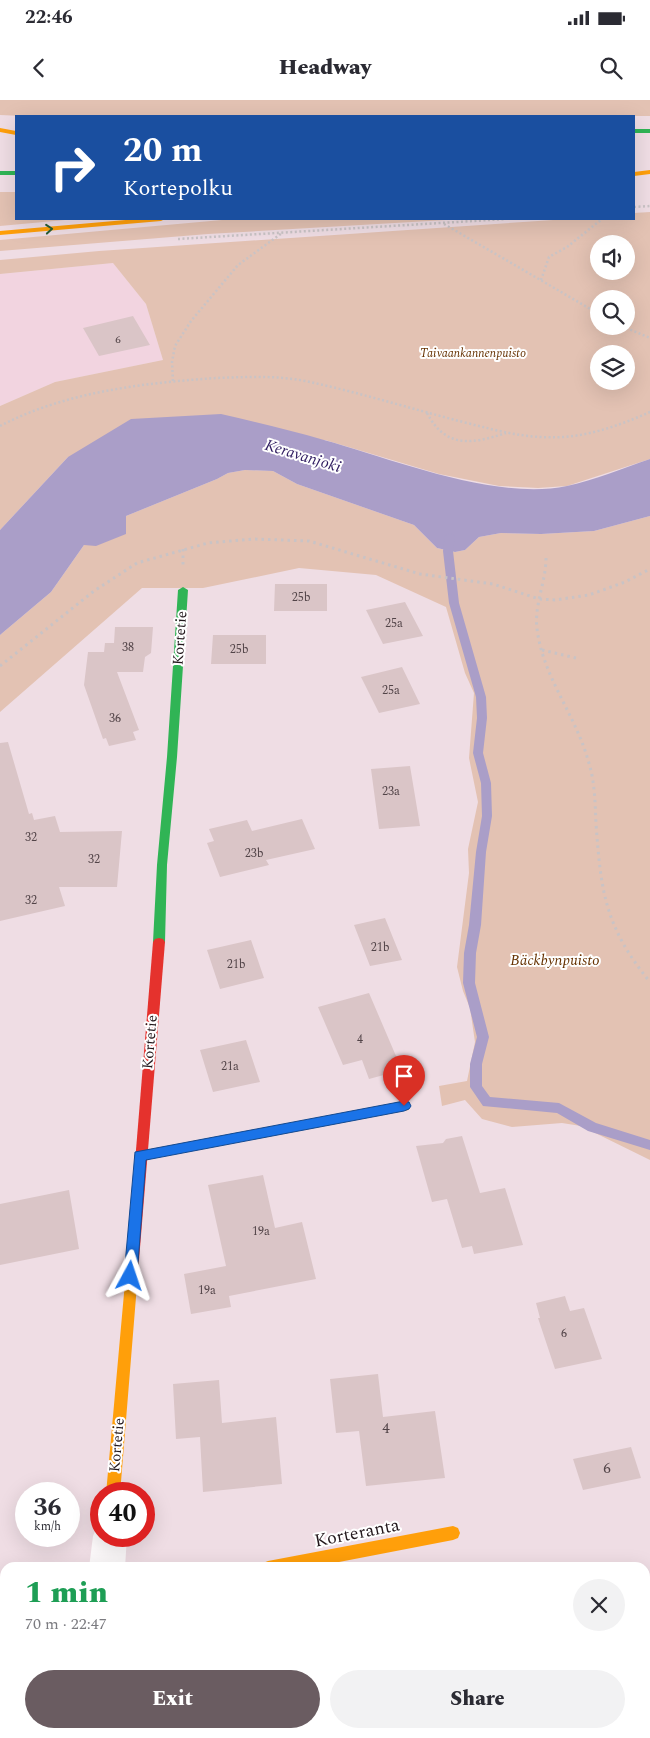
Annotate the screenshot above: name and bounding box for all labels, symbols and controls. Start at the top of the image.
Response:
text: 22:46 [25,3,73,32]
text: Headway [279,51,371,84]
icon: back [25,54,53,82]
icon: search [597,54,625,82]
text: 20 m [123,124,203,177]
icon: right [40,135,105,200]
text: Kortepolku [123,172,233,205]
one-way arrow [45,223,53,234]
map controls [590,235,635,390]
button: sound [590,235,635,280]
button: search [590,290,635,335]
house number: 6 [115,331,121,348]
park label: Taivaankannenpuisto [420,344,526,363]
button: layers [590,345,635,390]
water label: Keravanjoki [262,433,344,479]
house number: 25b [292,588,311,607]
street label: Kortetie [167,610,193,666]
house number: 25a [385,614,403,633]
house number: 38 [122,638,134,657]
house number: 25b [230,640,249,659]
house number: 25a [382,681,400,700]
house number: 36 [109,709,121,728]
house number: 23a [382,782,400,801]
house number: 32 [25,828,37,847]
house number: 23b [245,844,264,863]
house number: 32 [88,850,100,869]
house number: 32 [25,891,37,910]
house number: 21b [371,938,390,957]
park label: Bäckbynpuisto [510,949,600,972]
house number: 21b [227,955,246,974]
street label: Kortetie [136,1014,164,1070]
house number: 4 [357,1030,363,1049]
pin [383,1055,425,1106]
house number: 21a [221,1057,239,1076]
icon: arrive [390,1062,418,1090]
house number: 19a [252,1222,270,1241]
position arrow [103,1249,155,1301]
house number: 19a [198,1281,216,1300]
house number: 6 [561,1324,567,1343]
street label: Kortetie [103,1417,131,1473]
house number: 4 [382,1417,390,1440]
house number: 6 [603,1457,611,1480]
speed limit sign: 40 [90,1482,155,1547]
text: 36 [33,1489,62,1527]
street label: Korteranta [312,1511,402,1554]
text: km/h [34,1517,61,1536]
text: 1 min [25,1570,108,1616]
button: close [573,1579,625,1631]
text: 70 m · 22:47 [25,1612,107,1636]
button: Exit [25,1670,320,1728]
button: Share [330,1670,625,1728]

